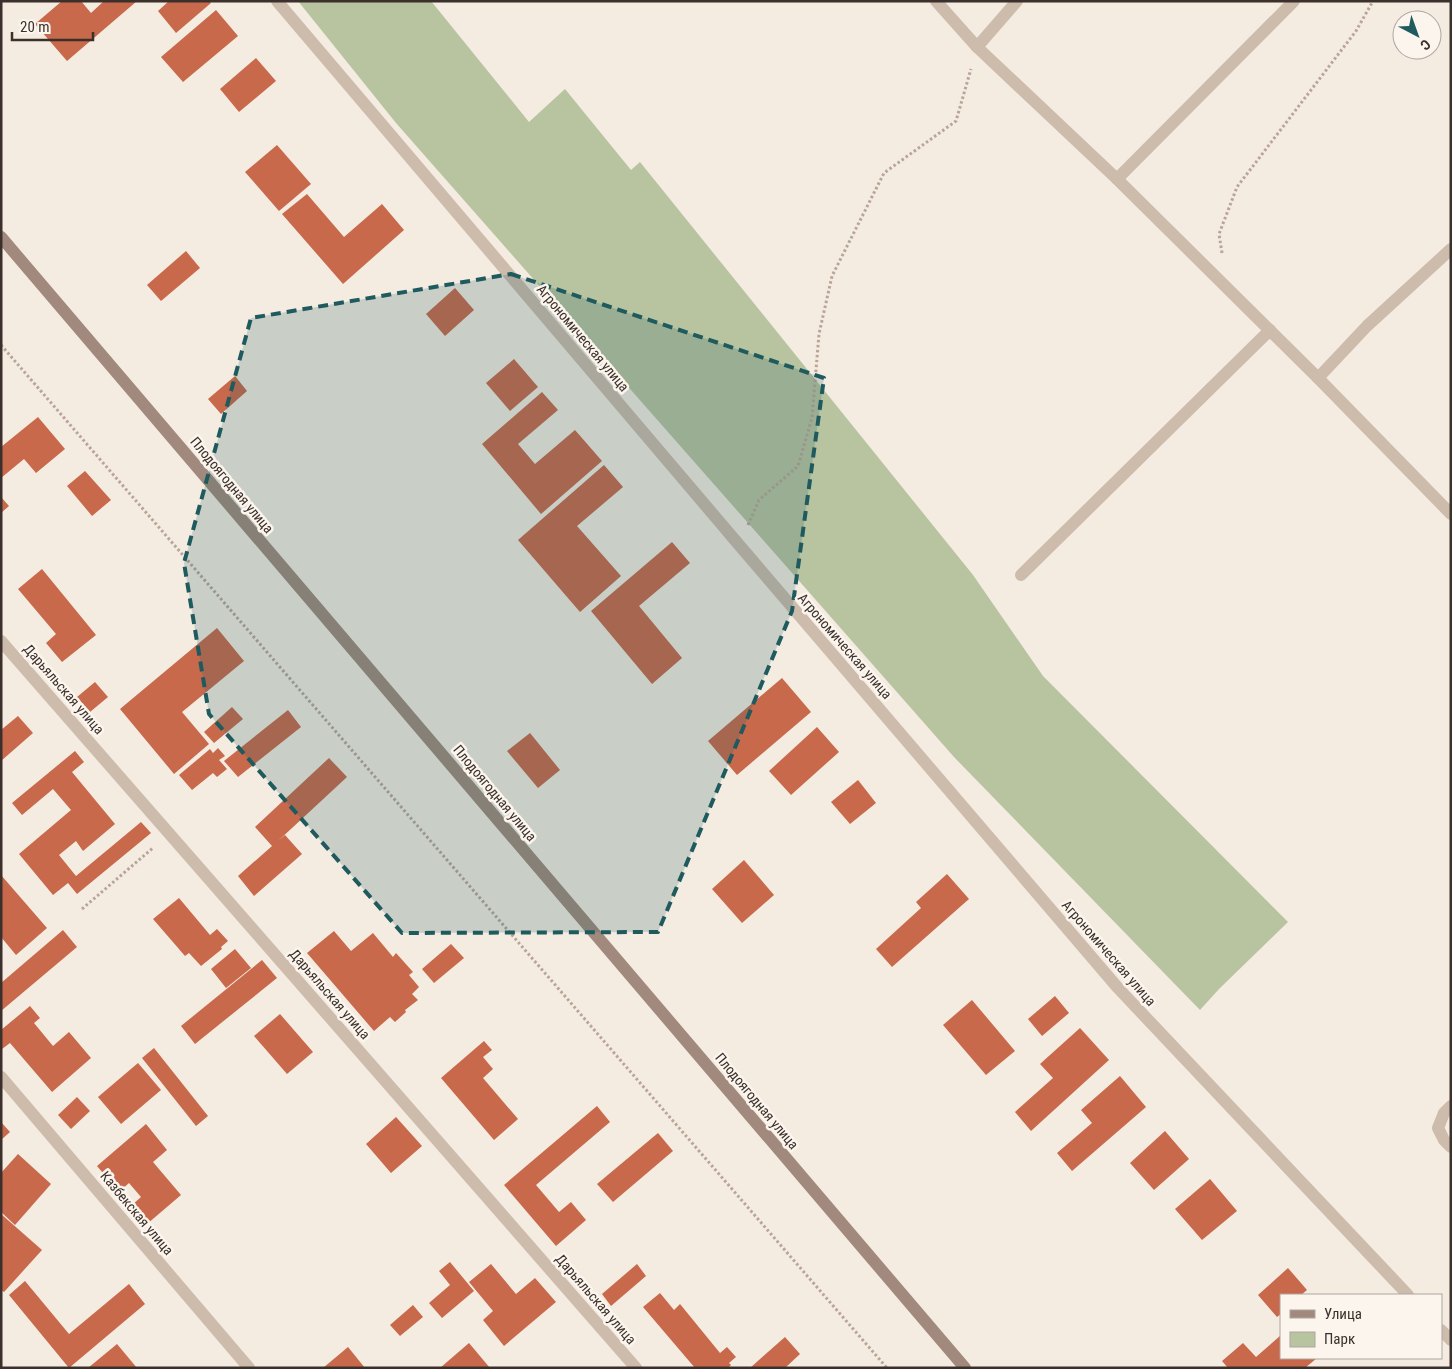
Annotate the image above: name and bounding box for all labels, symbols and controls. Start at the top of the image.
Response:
scale bar [12,10,94,42]
north arrow [1392,10,1442,60]
text: 20 m [20,18,50,36]
text: С [1417,36,1434,53]
street label: Агрономическая улица [534,281,632,395]
street label: Плодоягодная улица [187,434,277,536]
street label: Агрономическая улица [795,590,895,702]
street label: Дарьяльская улица [21,641,107,737]
street label: Плодоягодная улица [450,742,540,844]
street label: Агрономическая улица [1059,897,1159,1009]
street label: Дарьяльская улица [287,946,373,1042]
street label: Плодоягодная улица [712,1050,802,1152]
street label: Казбекская улица [97,1168,177,1258]
street label: Дарьяльская улица [553,1251,639,1347]
legend [1280,1294,1442,1359]
text: Улица [1324,1305,1362,1323]
text: Парк [1324,1330,1355,1348]

